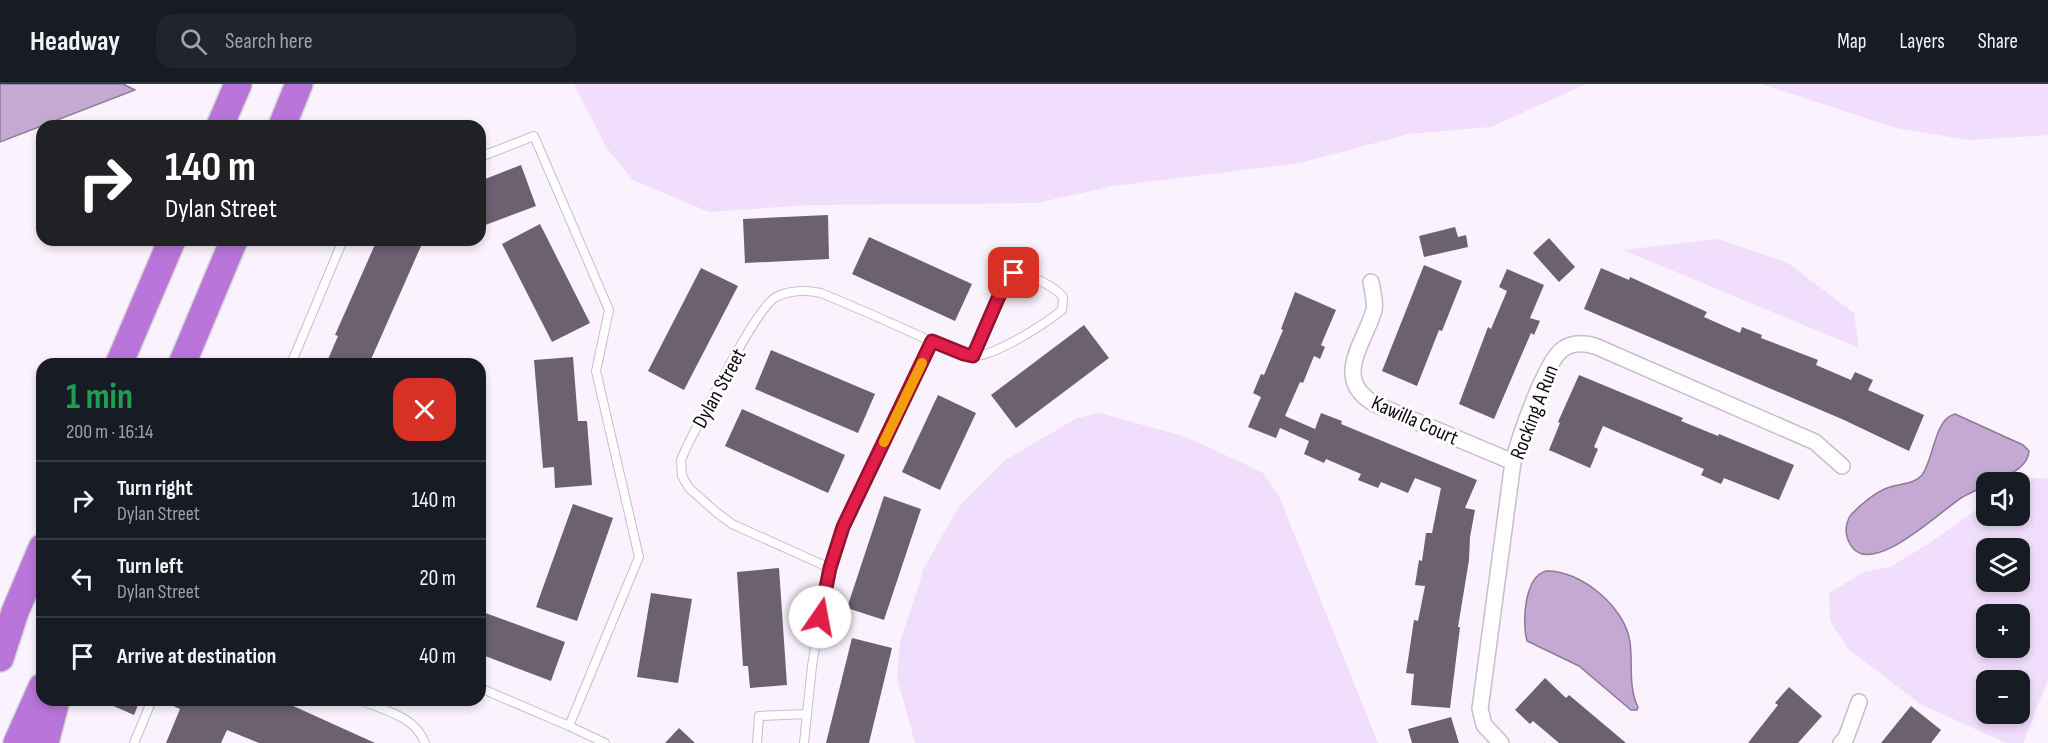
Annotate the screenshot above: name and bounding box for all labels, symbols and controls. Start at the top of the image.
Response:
search box [156,14,576,68]
text: Headway [30,25,120,58]
icon: search [177,25,210,58]
text: Search here [225,28,312,55]
text: Map [1837,29,1866,54]
text: Layers [1899,29,1945,54]
text: Share [1978,29,2018,54]
text: 140 m [165,142,256,193]
icon: right [66,144,144,222]
text: Dylan Street [165,193,277,225]
pin [988,247,1039,298]
icon: arrive [997,256,1030,289]
street label: Dylan Street [687,344,751,432]
street label: Rocking A Run [1505,361,1564,463]
text: 1 min [66,376,133,419]
button: close [393,378,456,441]
street label: Kawilla Court [1367,390,1462,451]
text: 200 m · 16:14 [66,420,153,444]
map controls [1976,472,2030,724]
button: sound [1976,472,2030,526]
text: Turn right [117,475,193,502]
icon: right [66,484,99,517]
text: 140 m [412,487,456,514]
text: Dylan Street [117,502,200,526]
button: layers [1976,538,2030,592]
text: Turn left [117,553,183,580]
icon: left [66,562,99,595]
text: 20 m [420,565,456,592]
text: Dylan Street [117,580,200,604]
position arrow [788,585,852,649]
button: + [1976,604,2030,658]
icon: arrive [66,640,99,673]
text: Arrive at destination [117,643,276,670]
text: 40 m [419,643,456,670]
button: − [1976,670,2030,724]

